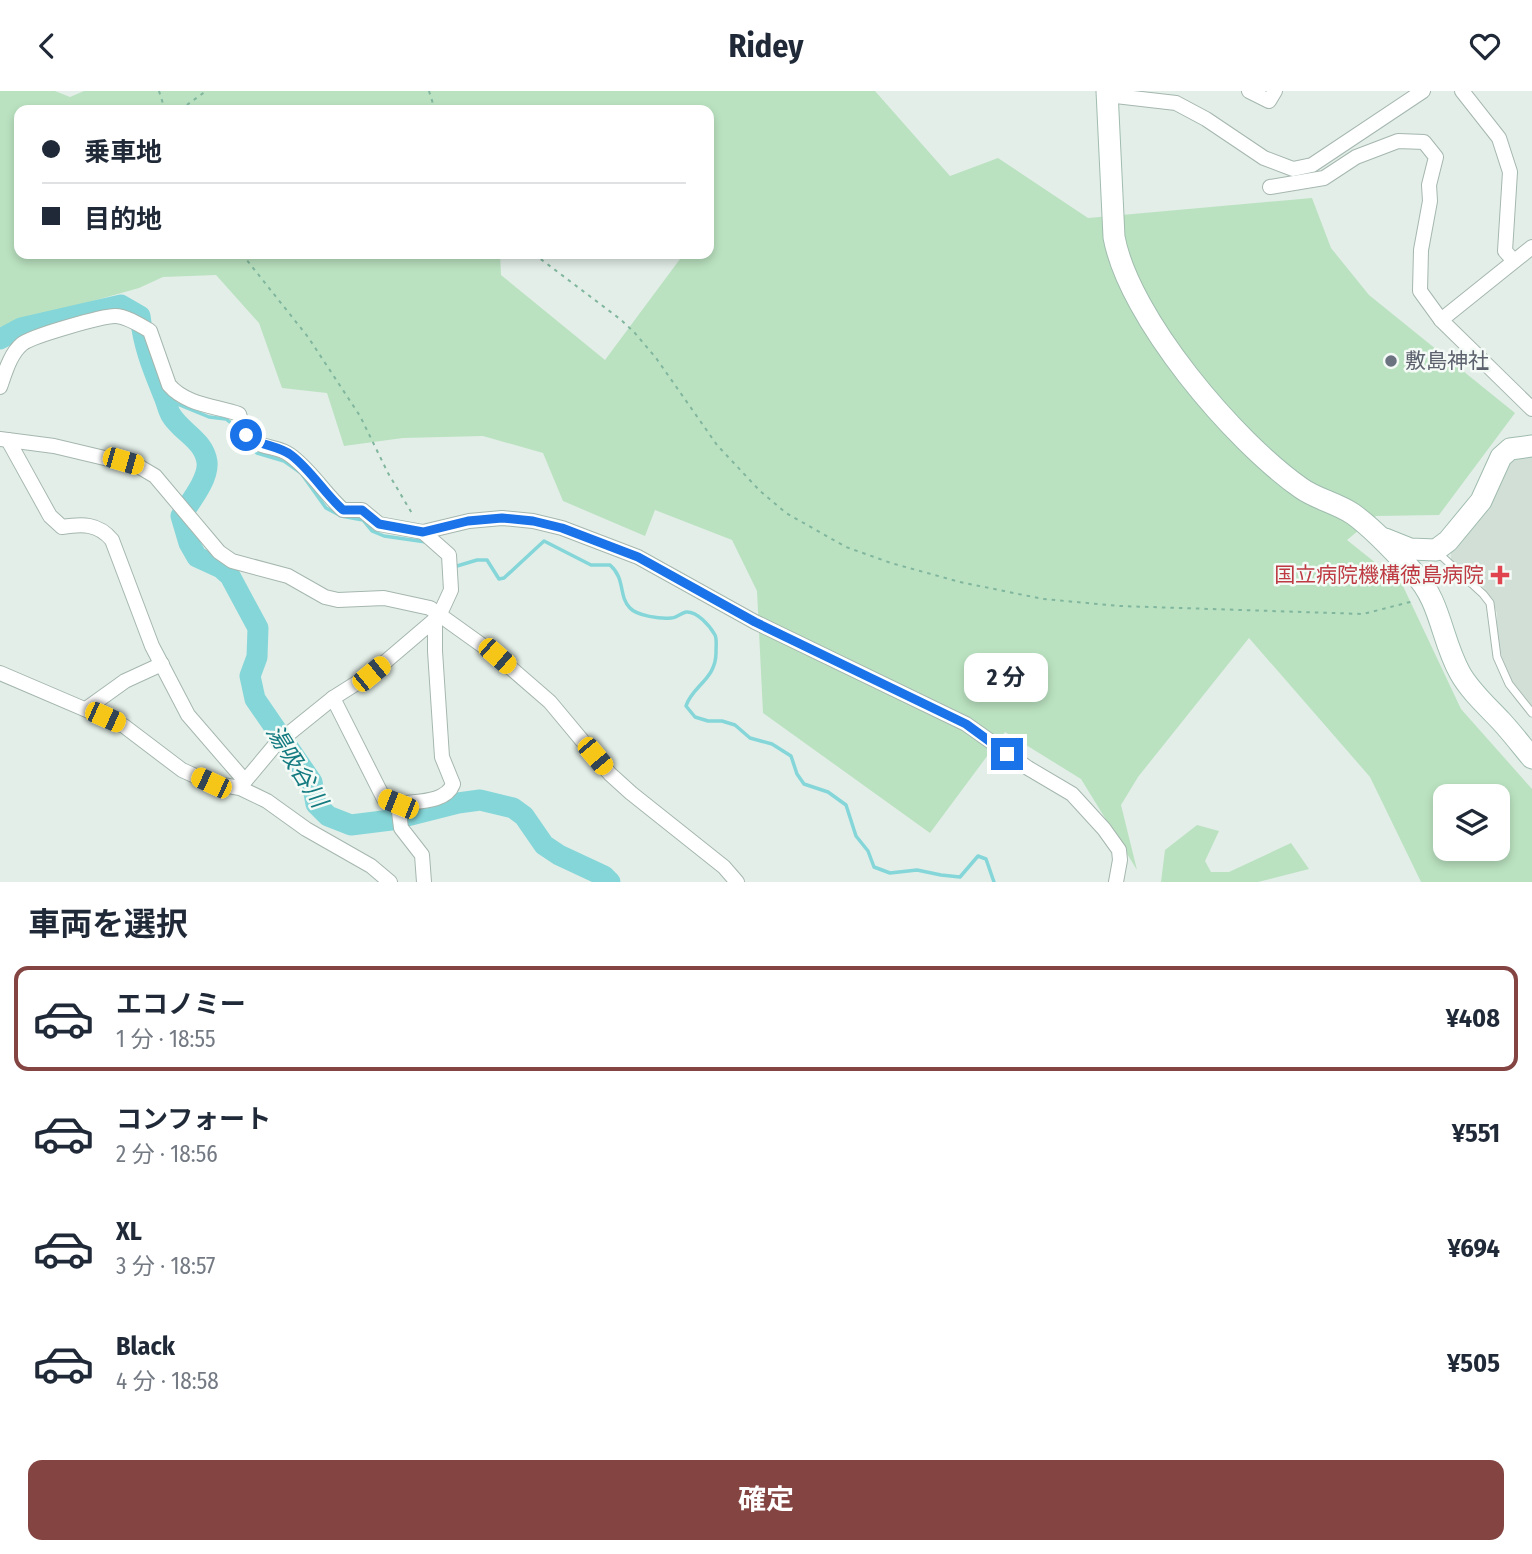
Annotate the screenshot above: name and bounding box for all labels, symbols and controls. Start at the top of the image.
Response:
icon: back [28,27,66,65]
text: Ridey [729,27,803,65]
icon: heart [1466,27,1504,65]
text: 乗車地 [84,137,162,168]
text: 目的地 [84,204,162,235]
place label: 敷島神社 [1405,348,1489,374]
marker: 敷島神社 [1383,353,1399,369]
route start [230,419,262,451]
car [100,445,147,477]
place label: 国立病院機構徳島病院 [1274,562,1484,588]
marker: 国立病院機構徳島病院 [1490,565,1510,585]
car [475,634,520,678]
car [349,653,394,695]
callout: 2 分 [965,653,1049,701]
text: 2 分 [987,663,1025,691]
car [82,699,129,735]
water label: 湯吸谷川 [261,720,335,815]
car [574,733,617,779]
route end [991,738,1023,770]
car [188,765,235,801]
map controls [1433,784,1510,861]
button: layers [1433,784,1510,861]
car [375,786,422,822]
text: 車両を選択 [28,905,188,943]
icon: car [32,987,95,1050]
text: エコノミー [116,989,246,1020]
text: ¥408 [1446,1003,1500,1034]
text: 1 分 · 18:55 [116,1025,216,1053]
icon: car [32,1102,95,1165]
text: コンフォート [116,1104,271,1135]
text: ¥551 [1452,1118,1500,1149]
text: 2 分 · 18:56 [116,1140,218,1168]
text: XL [116,1216,142,1247]
icon: car [32,1217,95,1280]
text: ¥694 [1447,1233,1500,1264]
text: 3 分 · 18:57 [116,1252,215,1280]
text: Black [116,1331,175,1362]
icon: car [32,1332,95,1395]
text: ¥505 [1447,1348,1500,1379]
text: 4 分 · 18:58 [116,1367,219,1395]
button: 確定 [28,1460,1504,1540]

